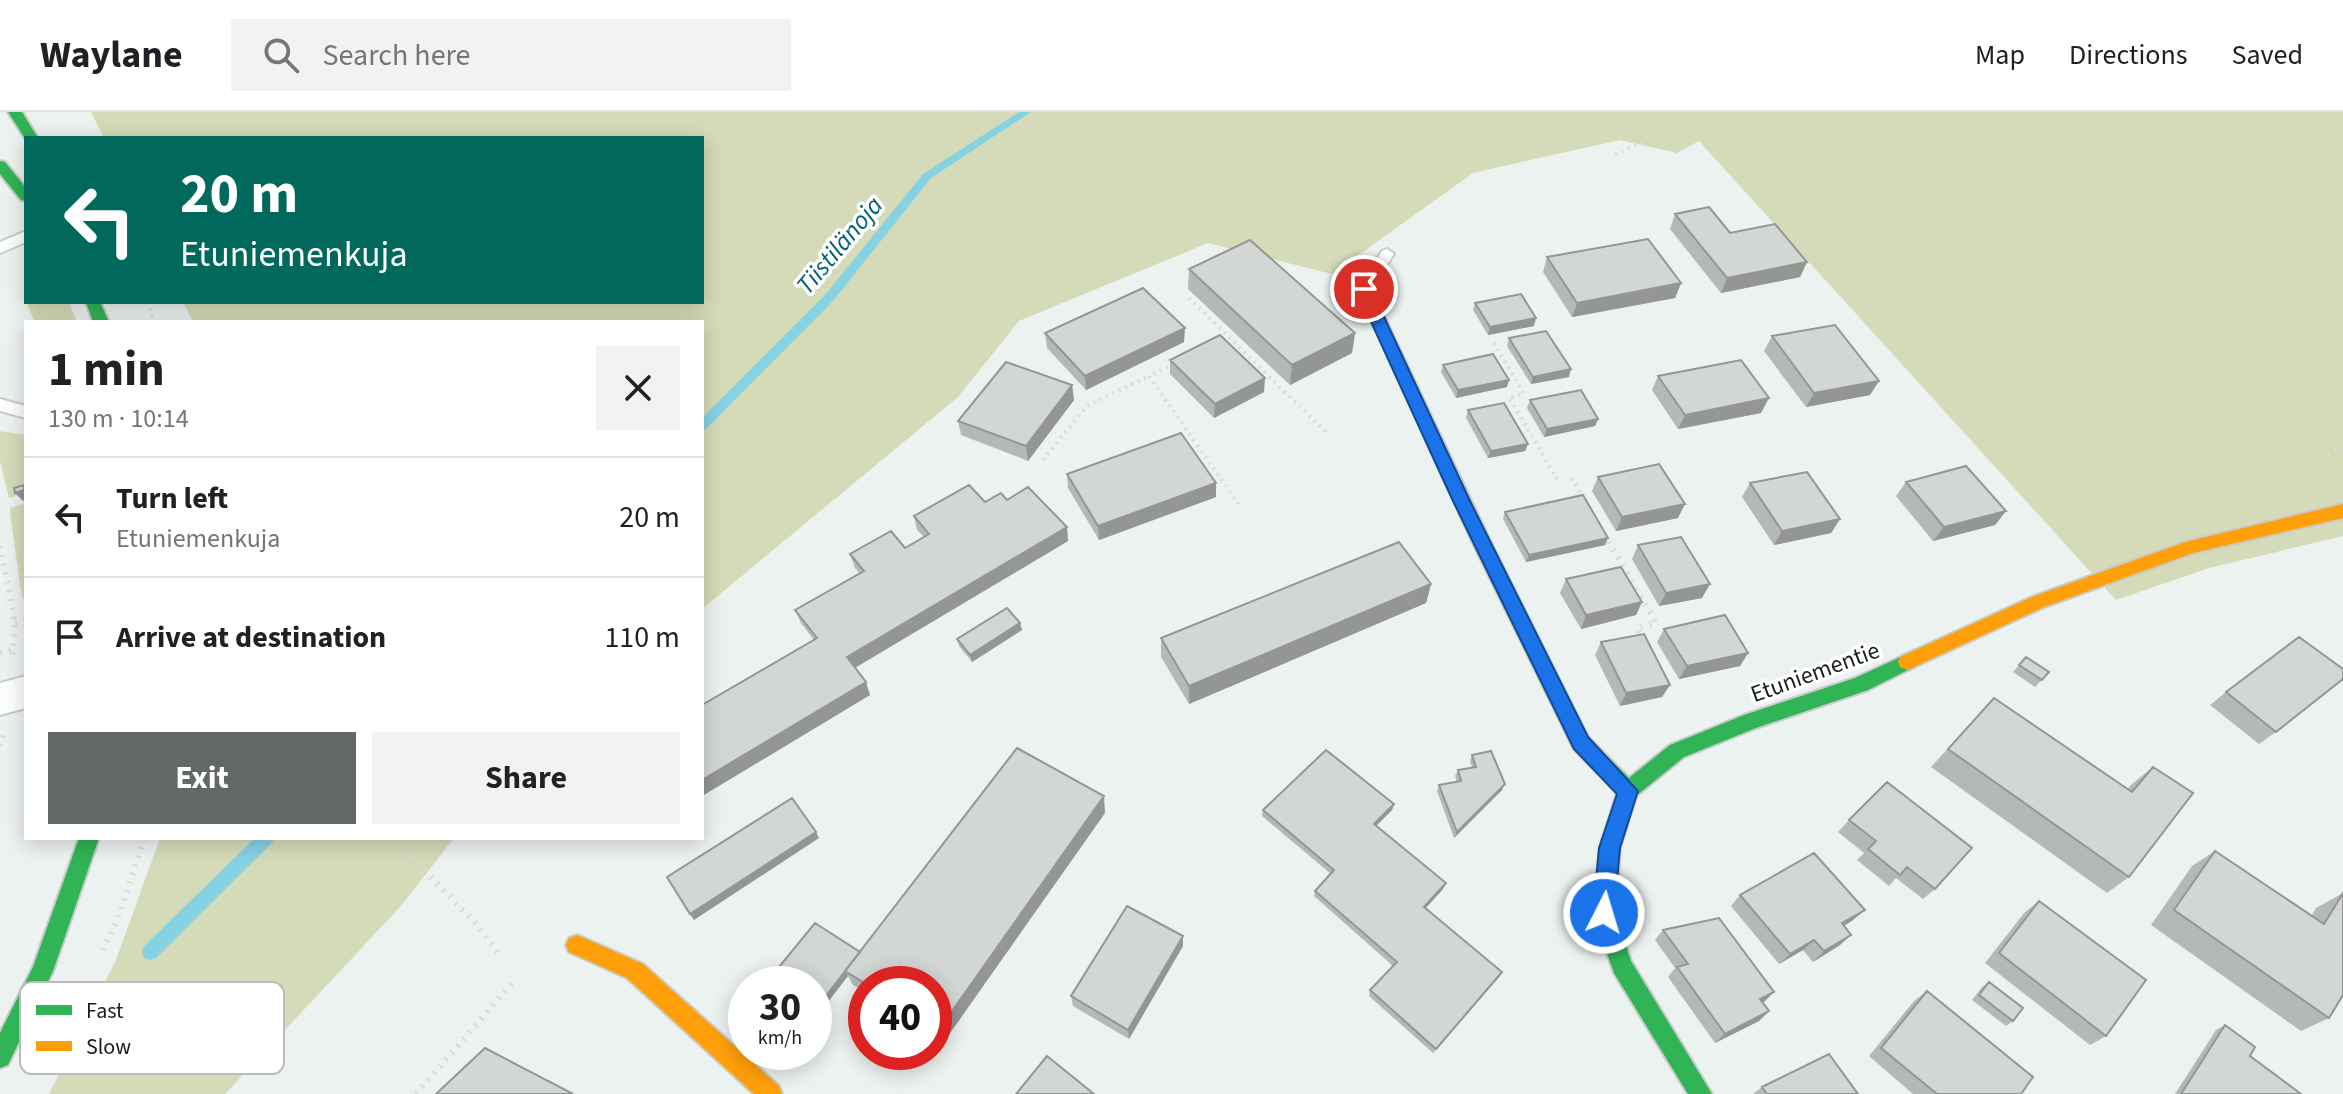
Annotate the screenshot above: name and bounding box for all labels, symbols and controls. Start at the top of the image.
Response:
search box [231,19,791,91]
text: Waylane [40,28,183,82]
icon: search [259,33,303,77]
text: Search here [323,34,471,77]
text: Map [1975,35,2025,75]
text: Directions [2069,35,2188,75]
text: Saved [2232,35,2303,75]
text: 20 m [180,155,298,234]
icon: left [48,168,152,272]
water label: Tiistilänoja [787,188,892,302]
text: Etuniemenkuja [180,229,408,280]
pin [1330,255,1398,323]
icon: arrive [1342,267,1386,311]
text: 1 min [48,336,165,404]
button: close [596,346,680,430]
text: 130 m · 10:14 [48,400,189,437]
text: Turn left [116,477,228,520]
icon: left [48,495,92,539]
text: 20 m [619,496,680,539]
text: Etuniemenkuja [116,520,280,557]
icon: arrive [48,615,92,659]
text: Arrive at destination [116,616,386,659]
text: 110 m [604,616,680,659]
street label: Etuniementie [1746,633,1885,712]
button: Exit [48,732,356,824]
button: Share [372,732,680,824]
position arrow [1562,871,1646,955]
speed limit sign: 40 [848,966,952,1070]
text: 30 [759,979,801,1036]
legend [20,982,284,1074]
text: Fast [86,995,124,1027]
text: km/h [758,1024,802,1052]
text: Slow [86,1031,131,1063]

